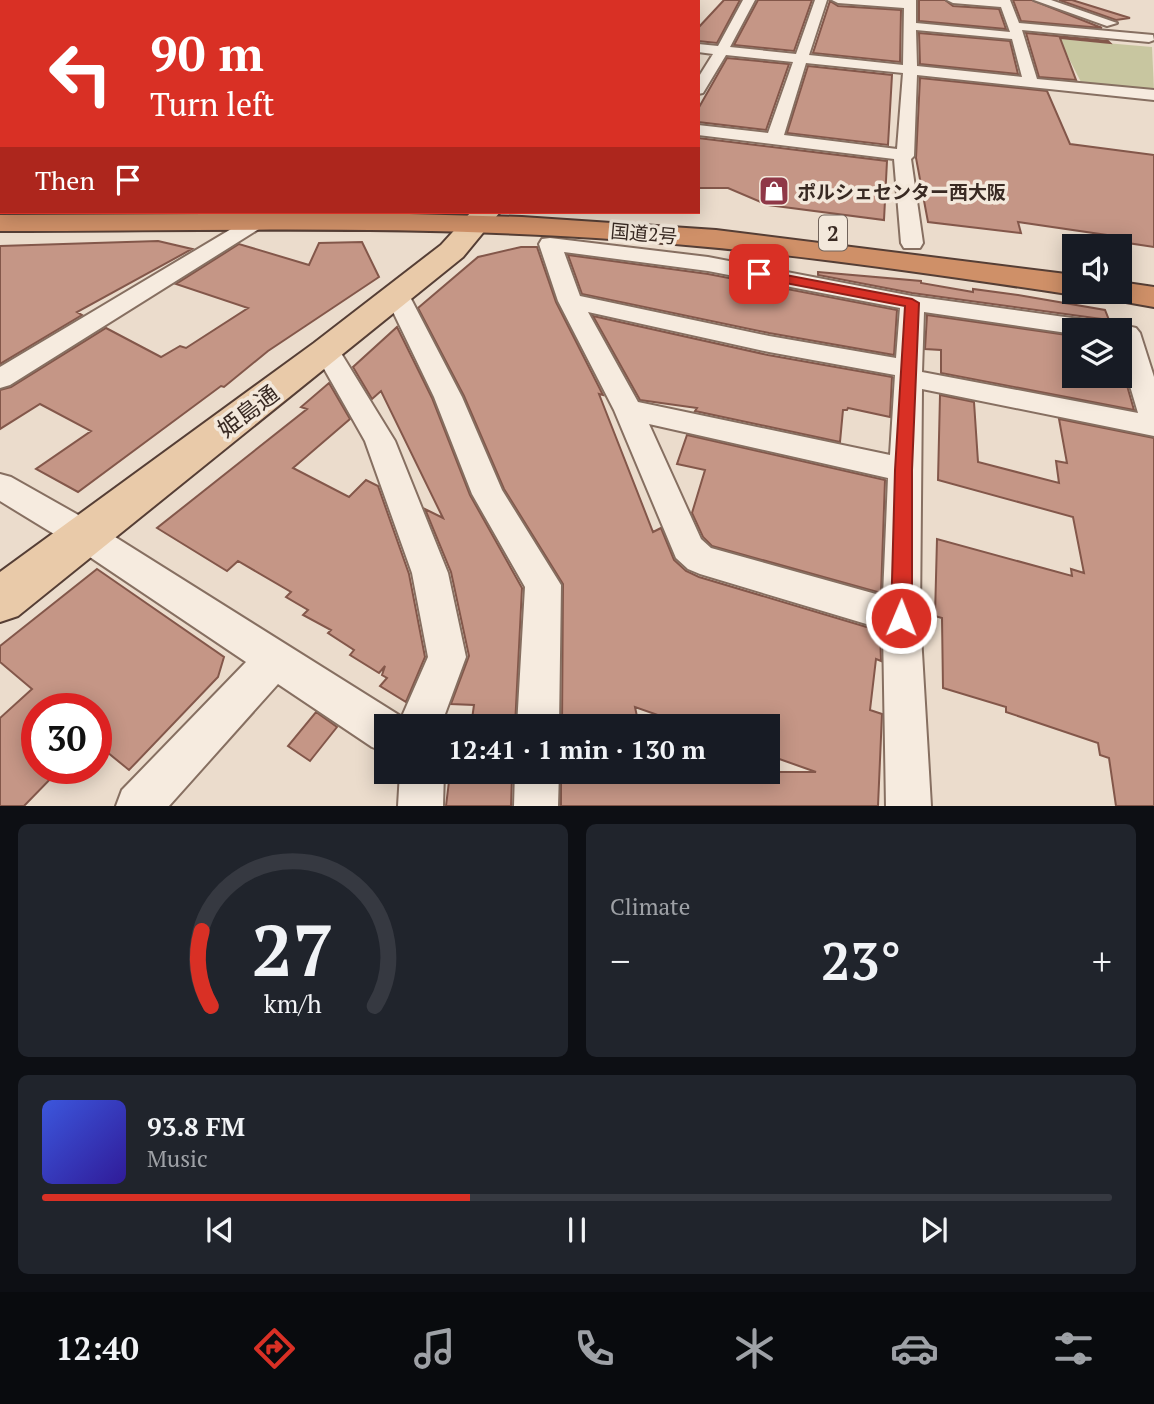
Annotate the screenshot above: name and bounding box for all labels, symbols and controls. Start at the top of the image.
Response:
text: 90 m [150,20,264,85]
icon: left [35,28,126,119]
text: Turn left [150,83,274,125]
icon: arrive [109,161,147,199]
text: Then [35,163,95,197]
shop icon: ポルシェセンター西大阪 [757,174,791,208]
place label: ポルシェセンター西大阪 [797,179,1006,204]
road number: 2 [819,216,847,250]
street label: 国道2号 [609,218,679,248]
map controls [1062,234,1132,388]
button: sound [1062,234,1132,304]
pin [729,244,789,304]
icon: arrive [740,255,778,293]
button: layers [1062,318,1132,388]
street label: 姫島通 [211,378,285,444]
position arrow [864,581,938,655]
speed limit sign: 30 [21,693,112,784]
text: 12:41 · 1 min · 130 m [448,732,706,766]
text: Climate [610,891,690,922]
text: 27 [252,901,334,998]
text: 23° [821,926,901,995]
text: − [610,936,630,986]
text: + [1092,936,1112,986]
text: km/h [264,987,322,1020]
text: 93.8 FM [147,1109,245,1143]
text: Music [147,1143,208,1174]
icon: previous [201,1211,239,1249]
icon: pause [558,1211,596,1249]
icon: next [915,1211,953,1249]
icon: directions [250,1324,299,1373]
icon: music [410,1324,459,1373]
icon: phone [570,1324,619,1373]
icon: climate [730,1324,779,1373]
icon: car [890,1324,939,1373]
icon: filters [1049,1324,1098,1373]
text: 12:40 [55,1327,139,1369]

